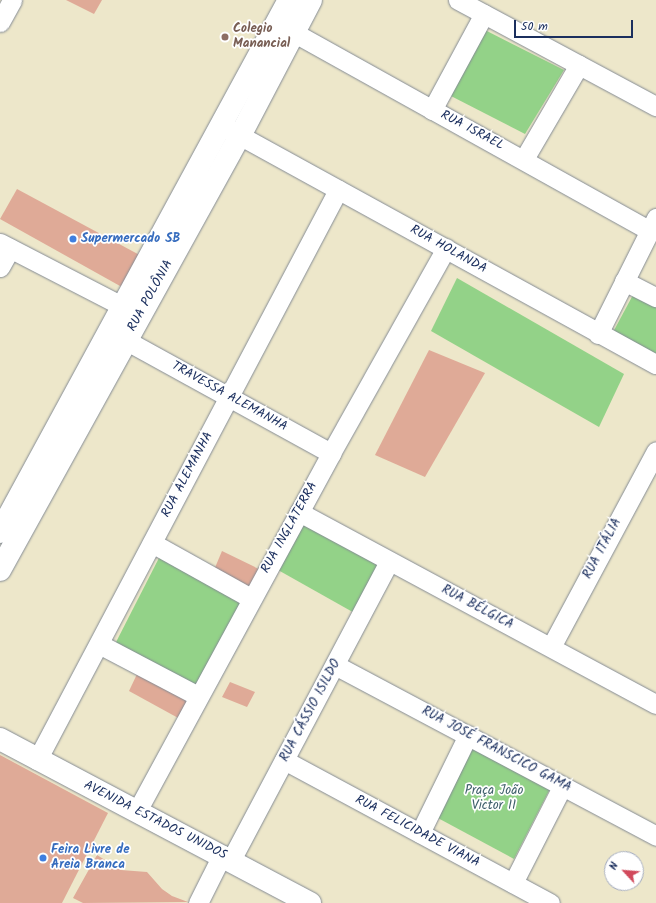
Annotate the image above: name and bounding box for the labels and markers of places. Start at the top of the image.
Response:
place label: Colegio Manancial [233,22,290,53]
marker: Colegio Manancial [220,32,230,42]
place label: Supermercado SB [81,231,180,247]
marker: Supermercado SB [68,234,78,244]
place label: Feira Livre de Areia Branca [51,843,129,874]
marker: Feira Livre de Areia Branca [38,853,48,863]

